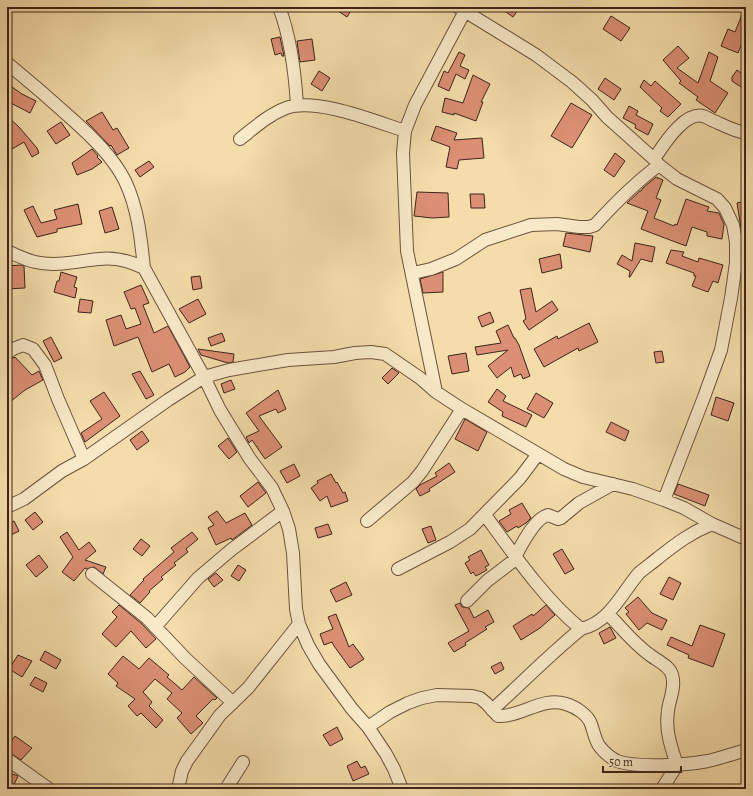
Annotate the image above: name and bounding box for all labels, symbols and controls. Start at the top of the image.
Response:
scale bar [603,748,681,774]
text: 50 m [609,754,633,770]

